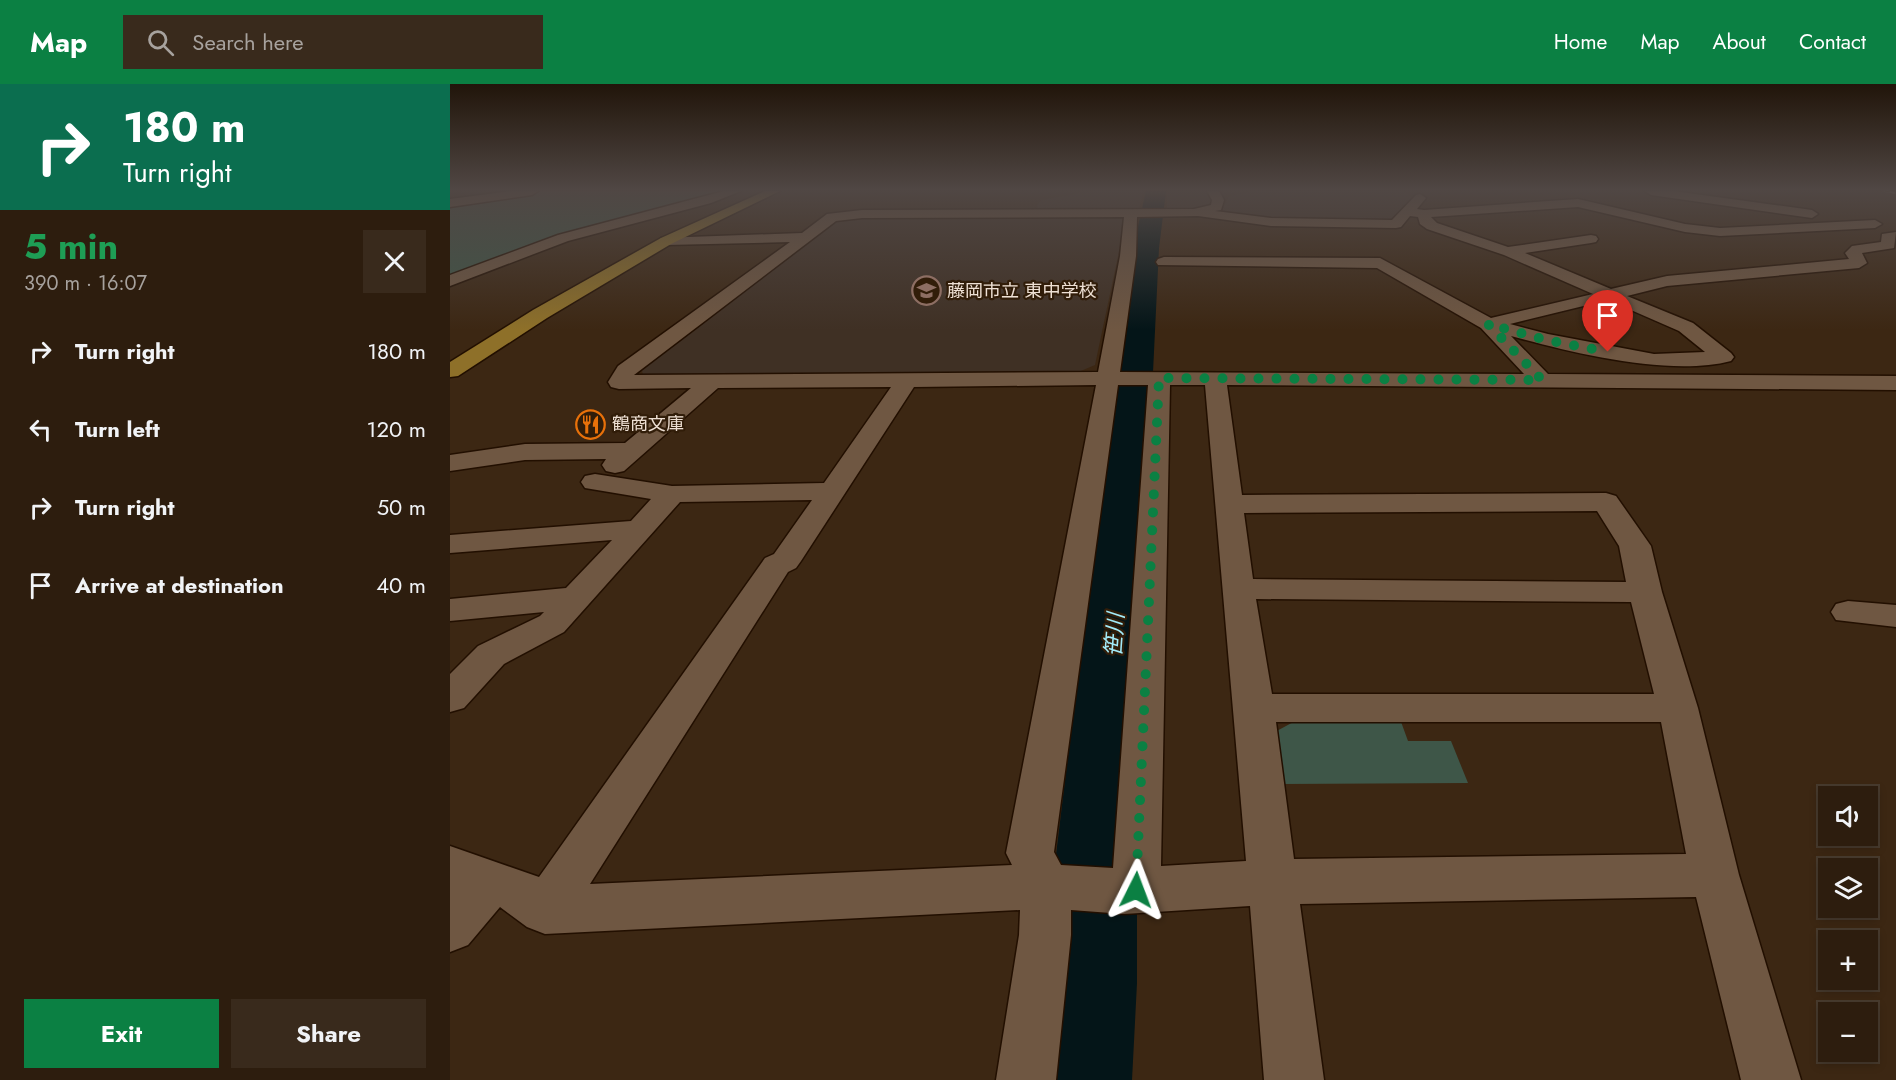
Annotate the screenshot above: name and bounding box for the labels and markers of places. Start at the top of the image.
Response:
school or university icon: 藤岡市立 東中学校 [910,275,942,307]
place label: 藤岡市立 東中学校 [947,278,1096,304]
pin [1582,290,1633,352]
restaurant icon: 鶴商文庫 [575,408,607,440]
place label: 鶴商文庫 [612,411,684,437]

